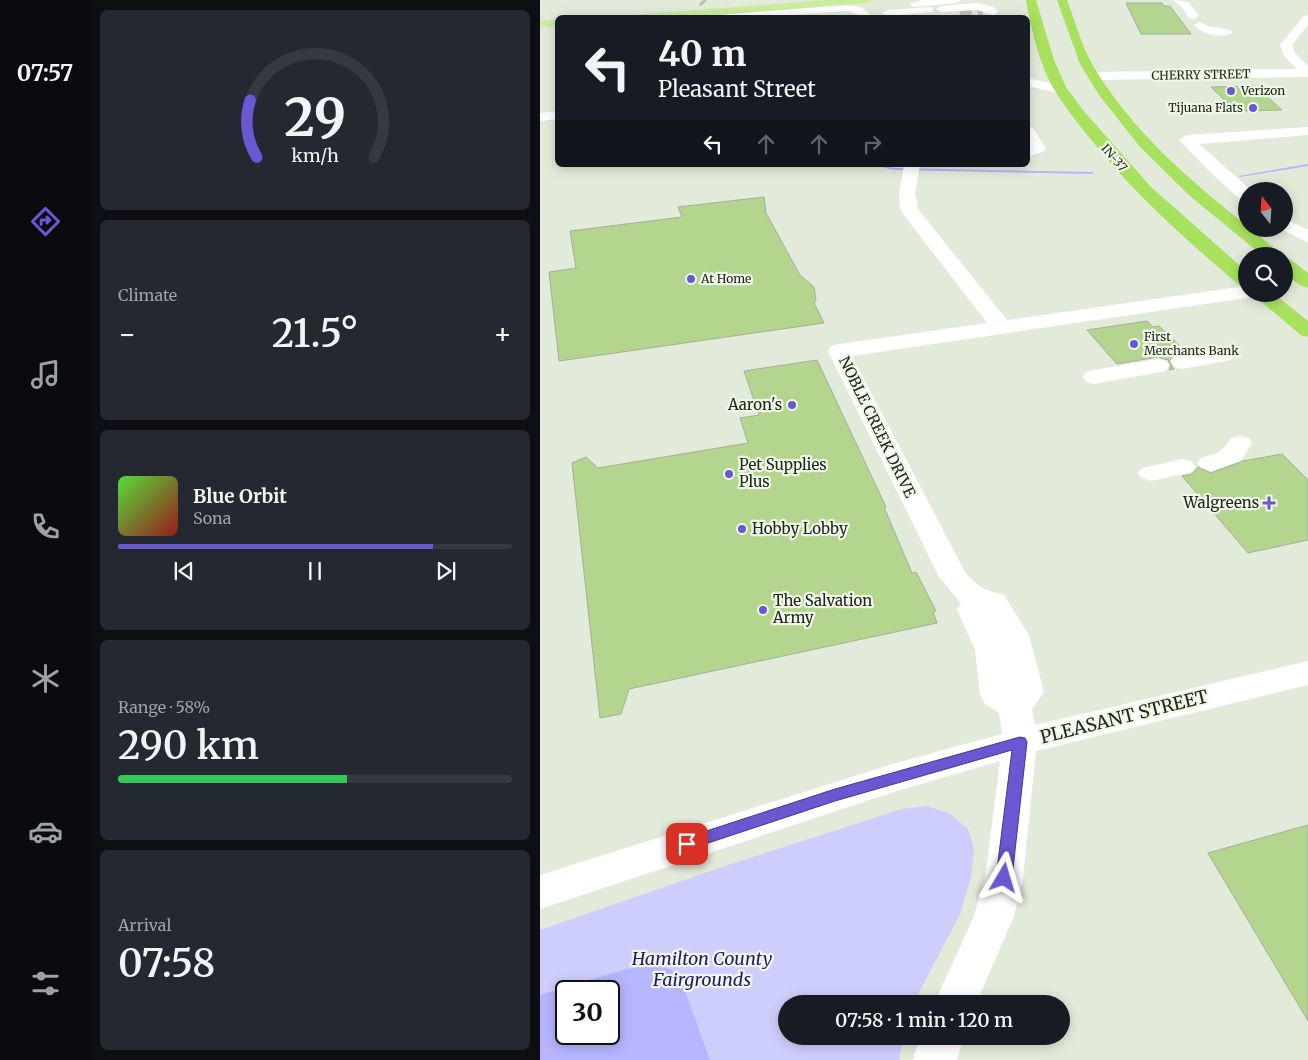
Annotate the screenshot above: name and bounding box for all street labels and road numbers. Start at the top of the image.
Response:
street label: CHERRY STREET [1151,66,1251,83]
street label: IN-37 [1098,141,1131,175]
street label: NOBLE CREEK DRIVE [835,353,920,501]
street label: PLEASANT STREET [1038,684,1211,749]

